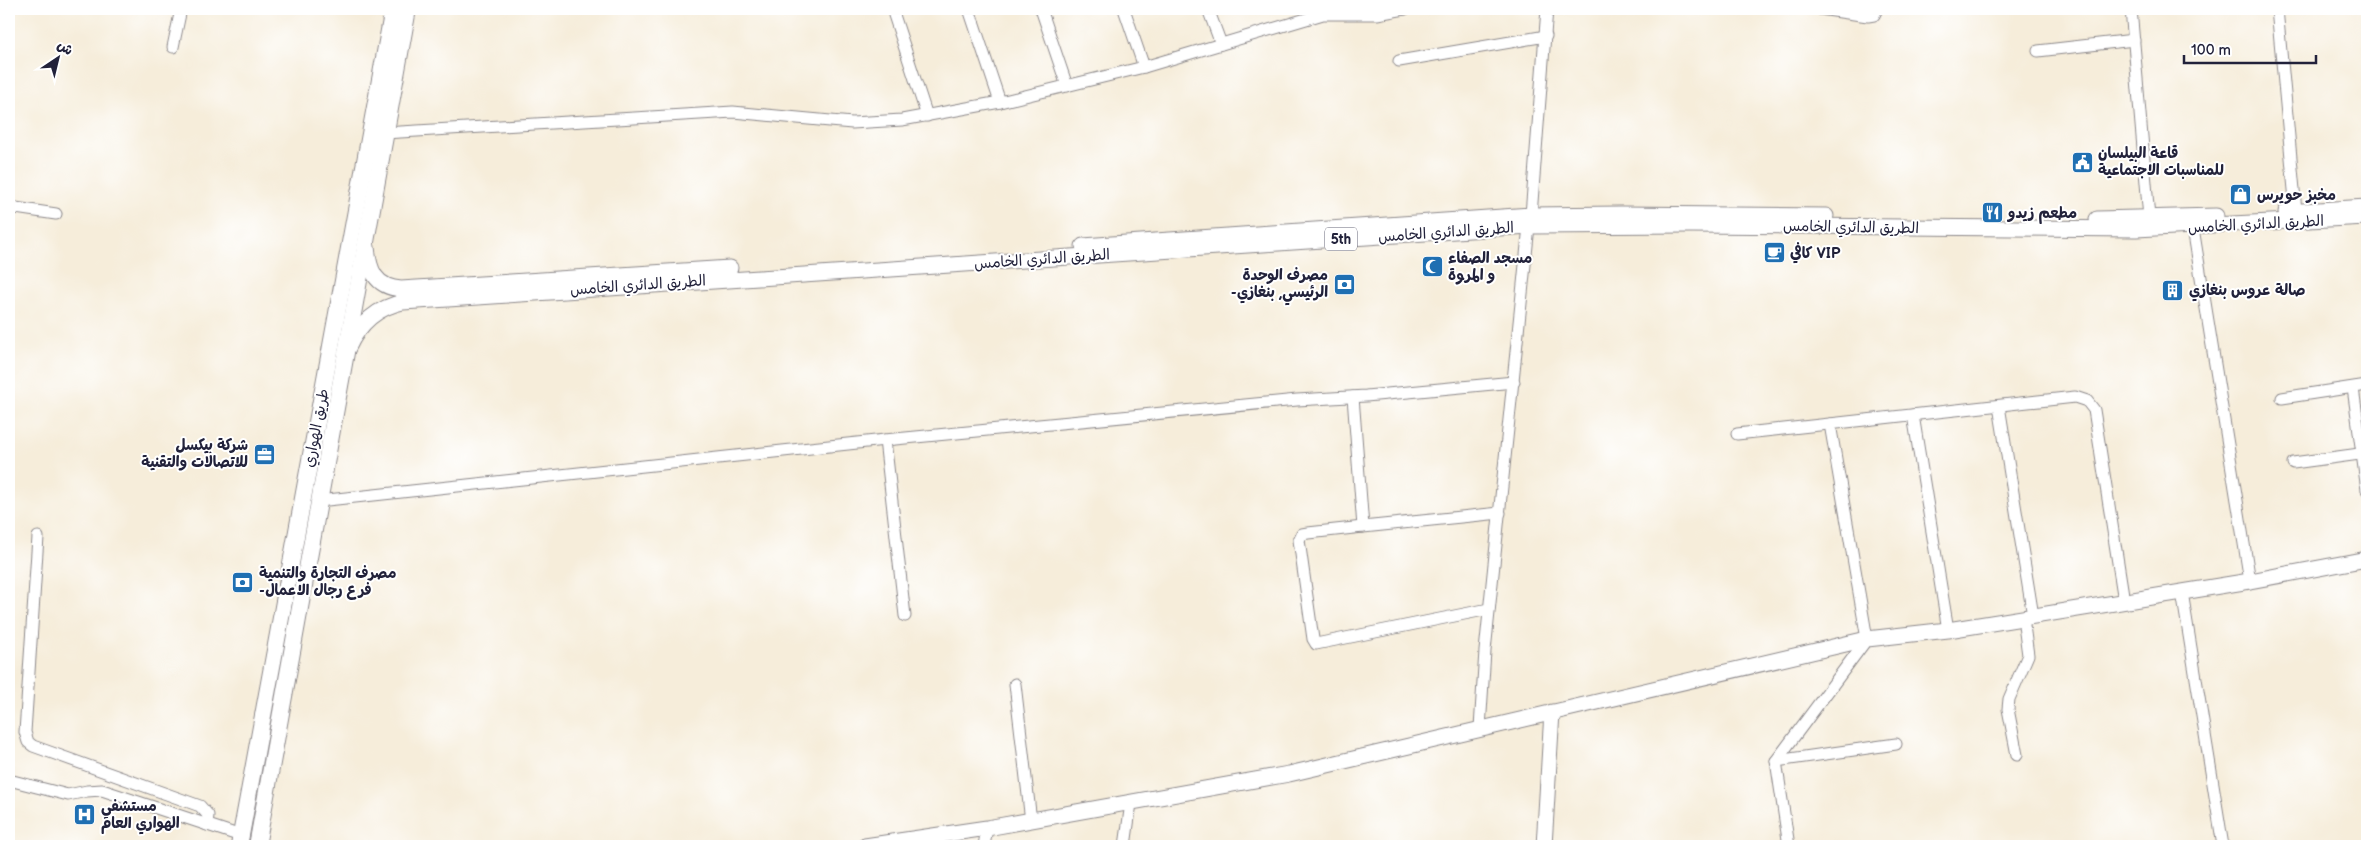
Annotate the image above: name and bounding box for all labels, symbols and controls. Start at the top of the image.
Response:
north arrow [32,32,82,82]
scale bar [2184,32,2316,64]
text: ش [54,36,76,59]
text: 100 m [2191,41,2231,60]
place label: قاعة البيلسان للمناسبات الاجتماعية [2098,144,2224,180]
public building icon: قاعة البيلسان للمناسبات الاجتماعية [2070,150,2094,174]
shop icon: مخبز حويرس [2229,183,2253,207]
place label: مخبز حويرس [2257,186,2336,205]
restaurant icon: مطعم زيدو [1980,201,2004,225]
place label: مطعم زيدو [2006,204,2077,224]
street label: الطريق الدائري الخامس [2188,211,2325,239]
street label: الطريق الدائري الخامس [1783,217,1919,239]
street label: الطريق الدائري الخامس [1377,218,1515,248]
road number: 5th [1325,228,1357,250]
cafe icon: كافي VIP [1762,241,1786,265]
place label: كافي VIP [1790,242,1841,264]
street label: الطريق الدائري الخامس [973,245,1111,275]
place label: مسجد الصفاء و المروة [1448,249,1532,285]
mosque icon: مسجد الصفاء و المروة [1420,255,1444,279]
place label: مصرف الوحدة -الرئيسي, بنغازي [1231,266,1328,306]
street label: الطريق الدائري الخامس [569,271,707,301]
bank icon: مصرف الوحدة -الرئيسي, بنغازي [1332,272,1356,296]
building icon: صالة عروس بنغازي [2161,278,2185,302]
place label: صالة عروس بنغازي [2189,281,2305,302]
street label: طريق الهواري [300,387,334,469]
place label: شركة بيكسل للاتصالات والتقنية [141,436,248,472]
office icon: شركة بيكسل للاتصالات والتقنية [252,442,276,466]
place label: مصرف التجارة والتنمية -فرع رجال الاعمال [259,564,396,600]
bank icon: مصرف التجارة والتنمية -فرع رجال الاعمال [231,570,255,594]
place label: مستشفي الهواري العام [101,797,180,835]
hospital icon: مستشفي الهواري العام [73,803,97,827]

